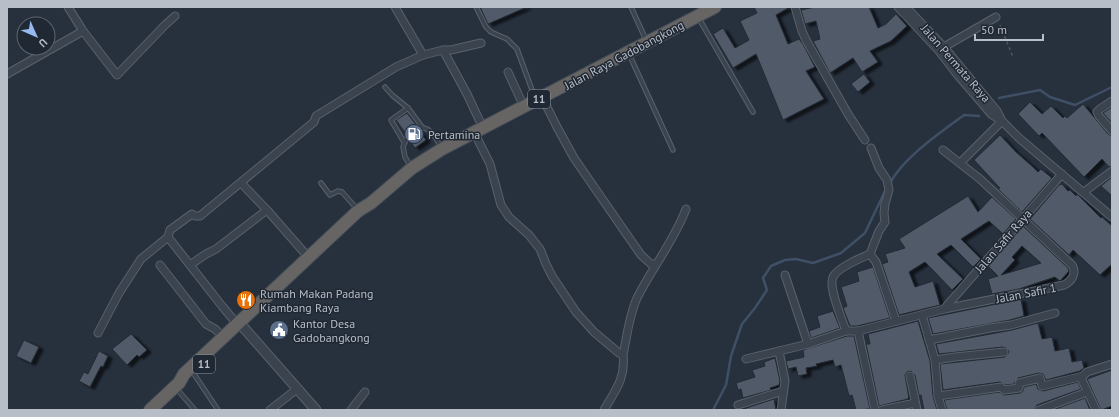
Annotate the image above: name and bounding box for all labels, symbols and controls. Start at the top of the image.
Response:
north arrow [16,16,56,56]
scale bar [975,16,1043,42]
street label: Jalan Raya Gadobangkong [561,17,686,93]
street label: Jalan Permata Raya [917,20,994,105]
text: 50 m [981,22,1007,37]
text: U [36,36,50,51]
road number: 11 [528,90,550,108]
fuel station icon: Pertamina [403,123,425,145]
place label: Pertamina [428,127,480,142]
street label: Jalan Safir Raya [971,206,1035,277]
street label: Jalan Safir 1 [994,280,1058,306]
place label: Rumah Makan Padang Kiambang Raya [260,286,374,315]
restaurant icon: Rumah Makan Padang Kiambang Raya [235,289,257,311]
place label: Kantor Desa Gadobangkong [293,316,370,345]
public building icon: Kantor Desa Gadobangkong [268,319,290,341]
road number: 11 [193,355,215,373]

